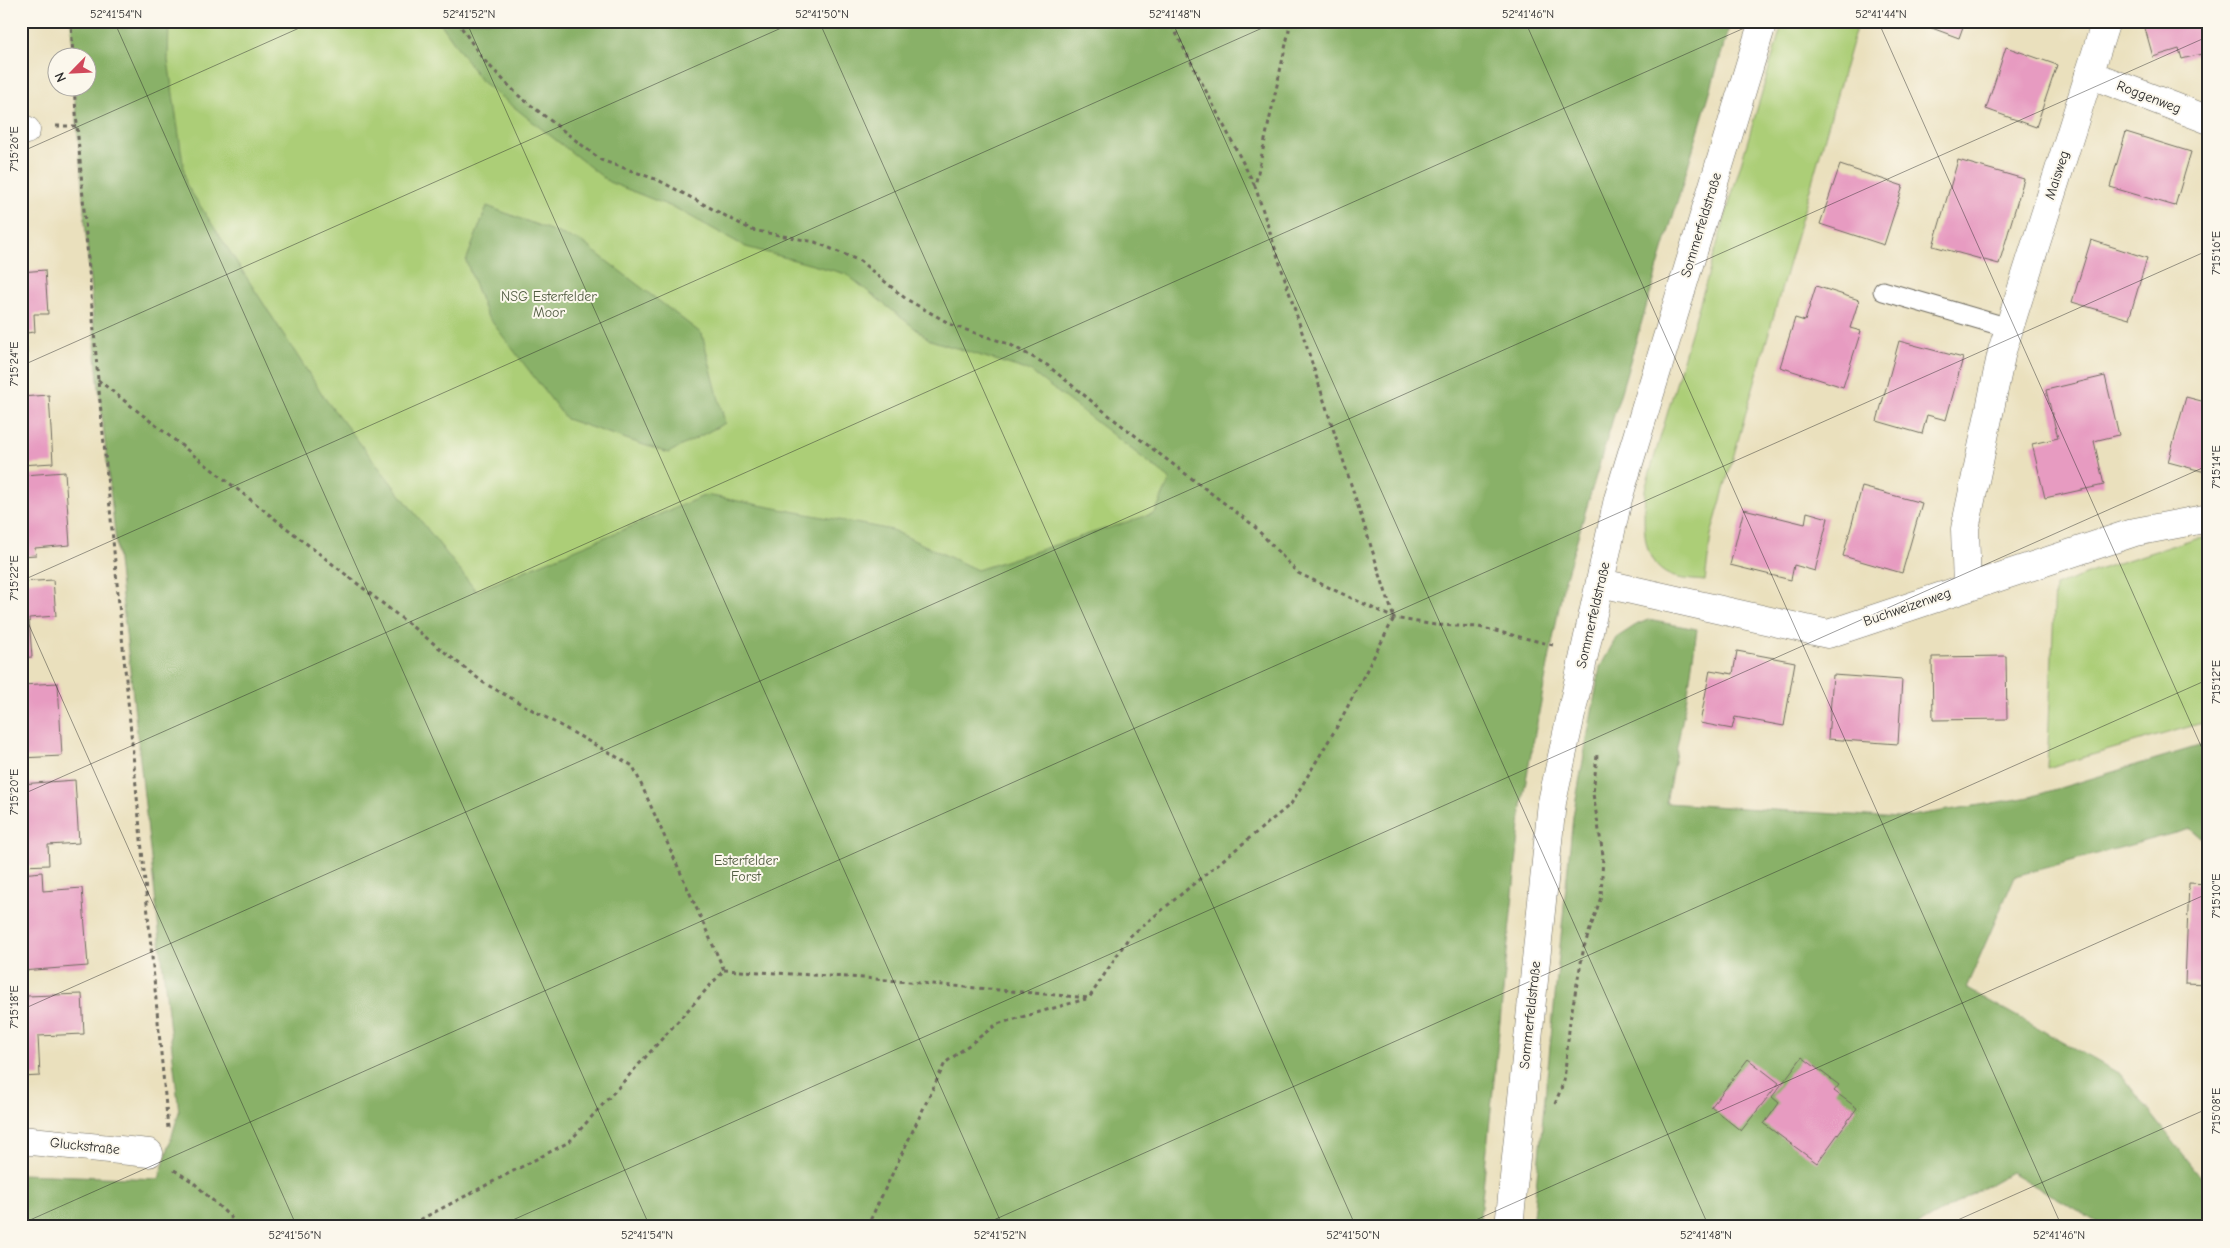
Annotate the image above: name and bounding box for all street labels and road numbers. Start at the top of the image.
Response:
street label: Roggenweg [2114,77,2184,117]
street label: Maisweg [2041,148,2073,202]
street label: Sommerfeldstraße [1677,171,1725,279]
street label: Sommerfeldstraße [1572,560,1614,670]
street label: Buchweizenweg [1861,584,1953,630]
street label: Sommerfeldstraße [1516,960,1544,1070]
street label: Gluckstraße [49,1134,121,1158]

